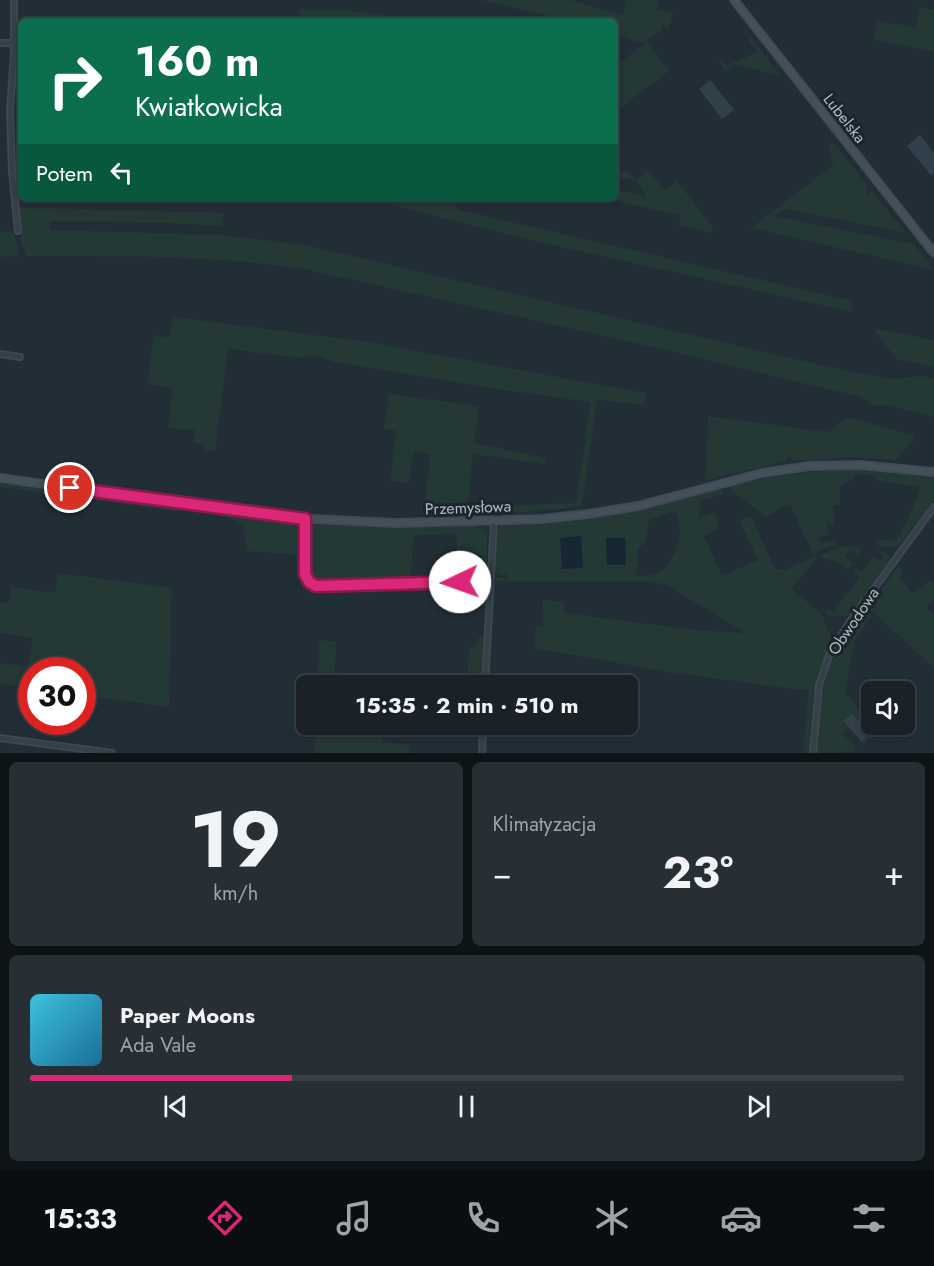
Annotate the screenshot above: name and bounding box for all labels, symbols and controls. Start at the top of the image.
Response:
text: 160 m [135,31,259,92]
icon: right [36,42,114,120]
text: Kwiatkowicka [135,87,283,126]
street label: Lubelska [818,89,871,148]
icon: left [105,156,138,189]
text: Potem [36,157,93,189]
pin [44,462,95,513]
icon: arrive [53,471,86,504]
street label: Przemysłowa [424,494,512,521]
position arrow [428,550,492,614]
street label: Obwodowa [822,583,885,660]
speed limit sign: 30 [18,657,96,735]
map controls [861,681,915,735]
button: sound [861,681,915,735]
text: 15:35 · 2 min · 510 m [355,689,579,721]
text: 19 [190,784,282,896]
text: Klimatyzacja [493,810,596,839]
text: 23° [662,840,733,905]
text: − [493,850,512,897]
text: + [884,850,904,897]
text: km/h [213,879,258,908]
text: Paper Moons [120,999,255,1031]
text: Ada Vale [120,1031,196,1060]
icon: previous [159,1090,192,1123]
icon: pause [450,1090,483,1123]
icon: next [742,1090,775,1123]
icon: directions [204,1197,246,1239]
icon: music [333,1197,375,1239]
icon: phone [462,1197,504,1239]
icon: climate [591,1197,633,1239]
icon: car [720,1197,762,1239]
icon: filters [848,1197,890,1239]
text: 15:33 [43,1199,117,1238]

